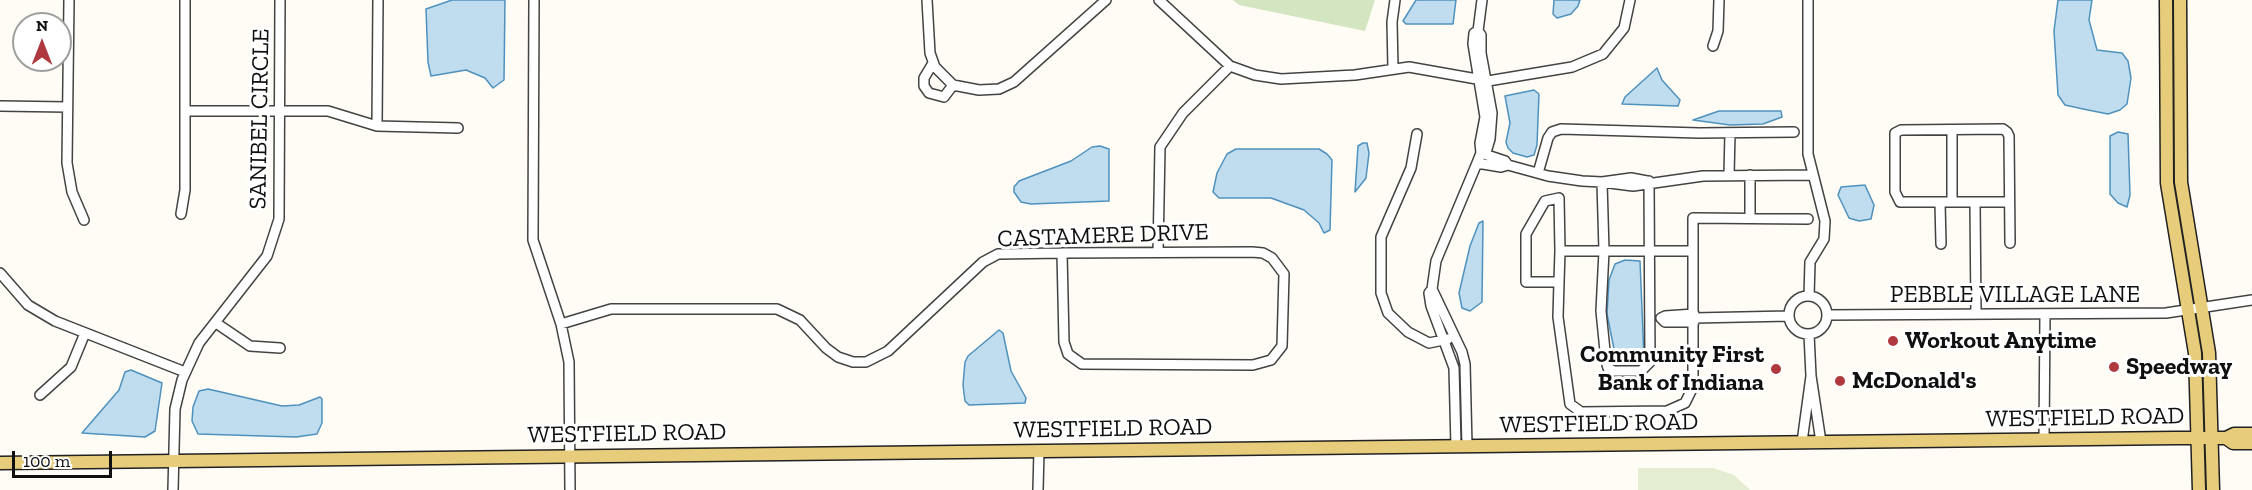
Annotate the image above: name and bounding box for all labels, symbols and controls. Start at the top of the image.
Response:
north arrow [12,12,72,72]
text: N [36,16,48,35]
street label: SANIBEL CIRCLE [244,28,276,210]
street label: CASTAMERE DRIVE [997,218,1209,254]
street label: PEBBLE VILLAGE LANE [1890,281,2140,309]
place label: Workout Anytime [1905,327,2096,355]
marker: Workout Anytime [1886,334,1900,348]
place label: Community First Bank of Indiana [1580,341,1764,397]
place label: Speedway [2126,353,2232,381]
marker: Speedway [2107,360,2121,374]
marker: Community First Bank of Indiana [1769,362,1783,376]
place label: McDonald's [1852,367,1976,395]
marker: McDonald's [1833,374,1847,388]
street label: WESTFIELD ROAD [1985,402,2185,434]
street label: WESTFIELD ROAD [1499,408,1699,440]
street label: WESTFIELD ROAD [1013,413,1213,445]
street label: WESTFIELD ROAD [527,418,727,450]
scale bar [15,439,116,477]
text: 100 m [23,450,70,472]

